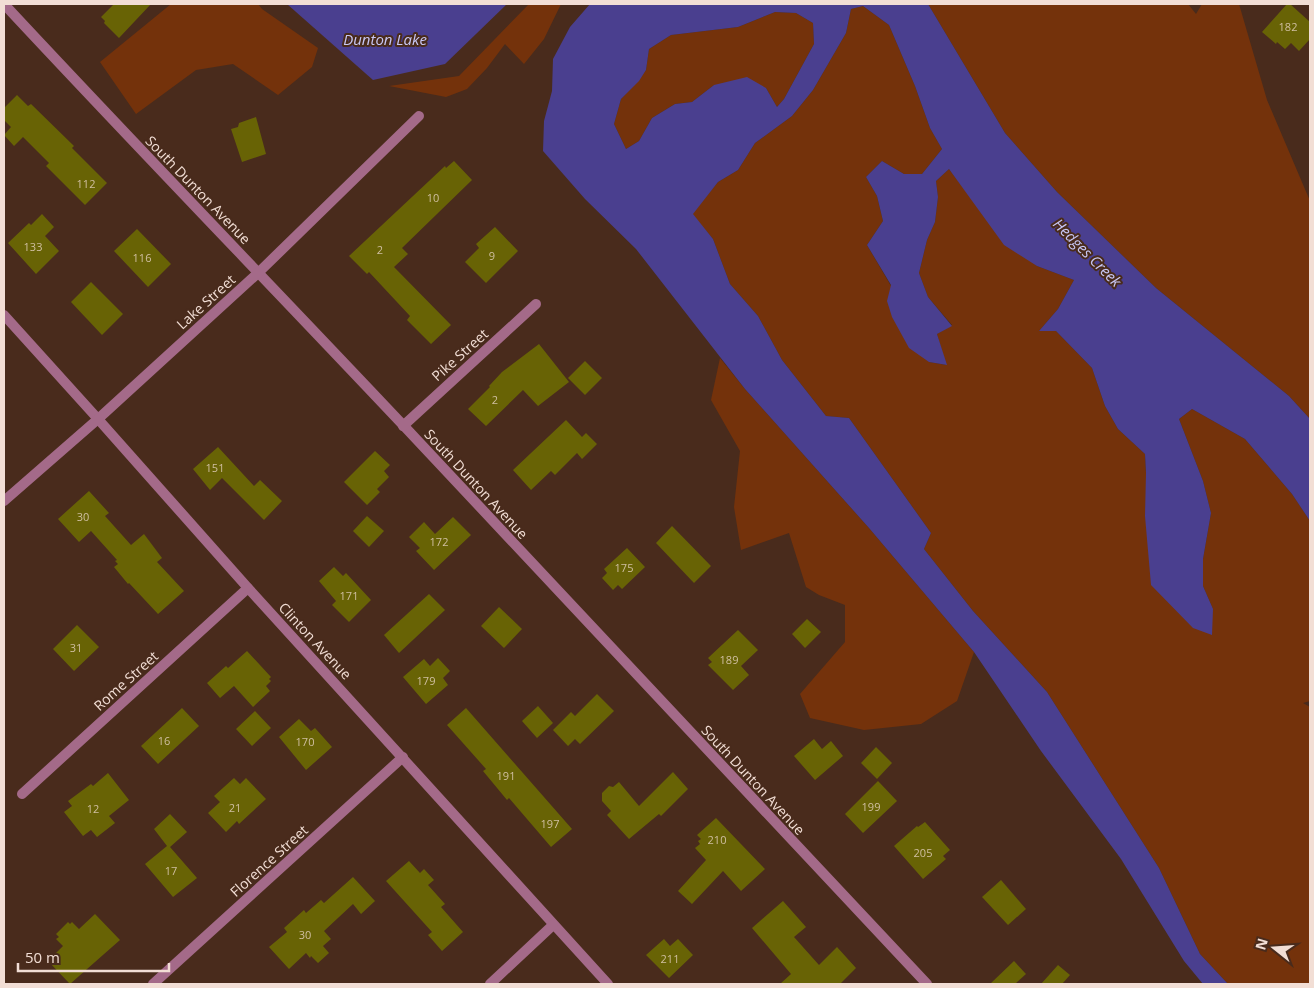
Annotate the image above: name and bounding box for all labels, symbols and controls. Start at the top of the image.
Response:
house number: 182 [1279,19,1297,34]
water label: Dunton Lake [343,29,427,49]
street label: South Dunton Avenue [142,131,255,248]
house number: 112 [77,176,95,191]
house number: 10 [427,190,439,205]
water label: Hedges Creek [1049,214,1127,291]
house number: 133 [24,239,42,254]
house number: 2 [377,242,383,257]
house number: 9 [489,248,495,263]
house number: 116 [133,250,151,265]
street label: Lake Street [172,270,239,333]
street label: Pike Street [427,324,492,385]
house number: 2 [492,392,498,407]
street label: South Dunton Avenue [420,425,532,543]
house number: 151 [206,460,224,475]
house number: 30 [77,509,89,524]
house number: 172 [430,534,448,549]
house number: 175 [615,560,633,575]
house number: 171 [340,588,358,603]
street label: Clinton Avenue [275,598,356,683]
house number: 31 [70,640,82,655]
street label: Rome Street [89,647,162,715]
house number: 189 [720,652,738,667]
house number: 179 [417,673,435,688]
street label: South Dunton Avenue [697,721,809,839]
house number: 16 [158,733,170,748]
house number: 170 [296,734,314,749]
house number: 191 [497,768,515,783]
house number: 199 [862,799,880,814]
house number: 21 [229,800,241,815]
house number: 12 [87,801,99,816]
house number: 197 [541,816,559,831]
street label: Florence Street [226,821,312,901]
house number: 210 [708,832,726,847]
house number: 205 [914,845,932,860]
house number: 17 [165,863,177,878]
north arrow [1249,923,1299,973]
house number: 30 [299,927,311,942]
text: N [1250,936,1272,952]
scale bar [18,940,169,972]
text: 50 m [25,947,60,967]
house number: 211 [661,951,679,966]

